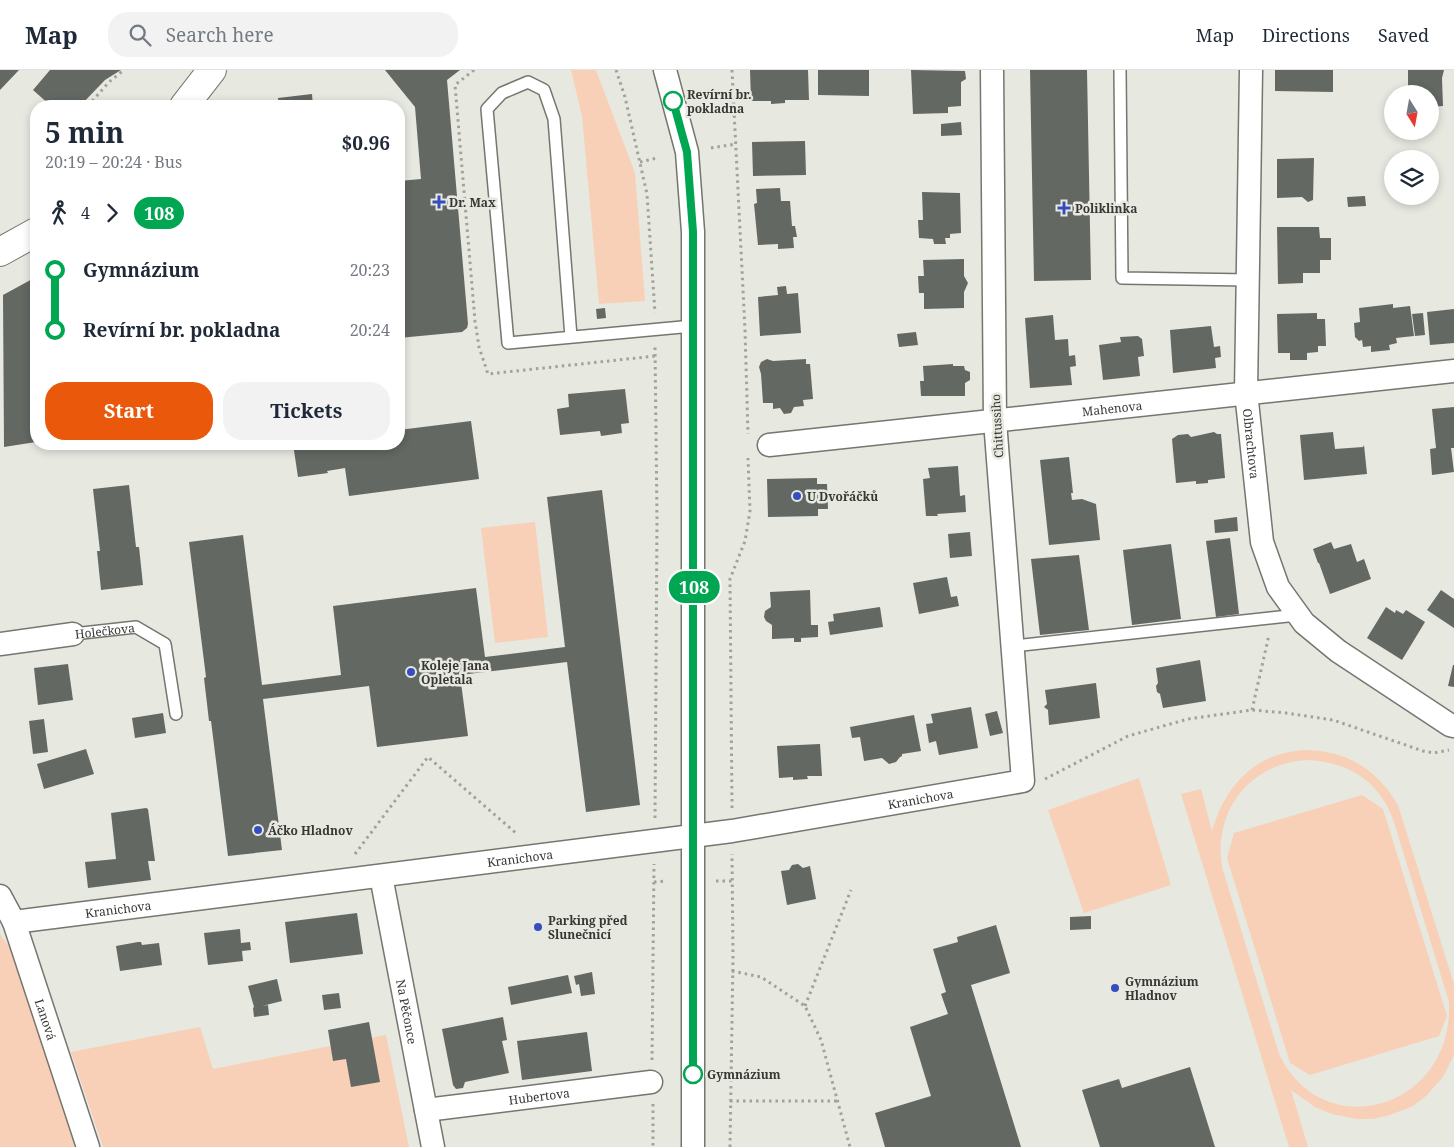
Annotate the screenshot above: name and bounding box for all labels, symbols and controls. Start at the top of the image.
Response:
search box [108,12,458,57]
text: Map [25,18,78,51]
icon: search [126,21,154,49]
text: Search here [166,22,274,48]
text: Map [1196,23,1234,47]
text: Directions [1262,23,1350,47]
text: Saved [1378,23,1429,47]
north arrow [1384,85,1439,140]
map controls [1384,85,1439,205]
place label: Revírní br. pokladna [687,86,751,117]
marker: Revírní br. pokladna [663,91,683,111]
text: 5 min [45,113,124,151]
text: $0.96 [341,130,390,156]
button: layers [1384,150,1439,205]
text: 20:19 – 20:24 · Bus [45,151,182,173]
place label: Dr. Max [449,194,496,211]
marker: Dr. Max [433,196,445,208]
icon: walk [45,199,73,227]
icon: forward [98,199,126,227]
place label: Poliklinka [1075,200,1137,217]
text: 108 [144,201,174,225]
marker: Poliklinka [1057,201,1071,215]
text: 4 [81,202,90,224]
text: Gymnázium [83,257,200,283]
text: 20:23 [350,259,390,281]
text: Revírní br. pokladna [83,317,280,343]
text: 20:24 [350,319,390,341]
button: Start [45,382,213,440]
button: Tickets [223,382,390,440]
street label: Chittussiho [987,393,1007,458]
street label: Mahenova [1081,396,1143,420]
street label: Olbrachtova [1239,408,1264,480]
place label: U Dvořáčků [807,488,878,505]
marker: U Dvořáčků [791,490,803,502]
line badge: 108 [665,571,723,603]
text: 108 [679,575,709,599]
street label: Holečkova [74,619,136,642]
place label: Koleje Jana Opletala [421,657,489,688]
marker: Koleje Jana Opletala [405,666,417,678]
street label: Kranichova [886,785,955,813]
place label: Áčko Hladnov [268,822,353,839]
marker: Áčko Hladnov [252,824,264,836]
street label: Kranichova [486,845,554,870]
street label: Kranichova [84,896,152,921]
place label: Parking před Slunečnicí [548,912,628,943]
marker: Parking před Slunečnicí [532,921,544,933]
place label: Gymnázium Hladnov [1125,973,1199,1004]
street label: Na Pěčonce [392,978,422,1045]
marker: Gymnázium Hladnov [1109,982,1121,994]
street label: Lanová [31,996,61,1042]
marker: Gymnázium [683,1064,703,1084]
place label: Gymnázium [707,1066,781,1083]
street label: Hubertova [508,1084,571,1108]

